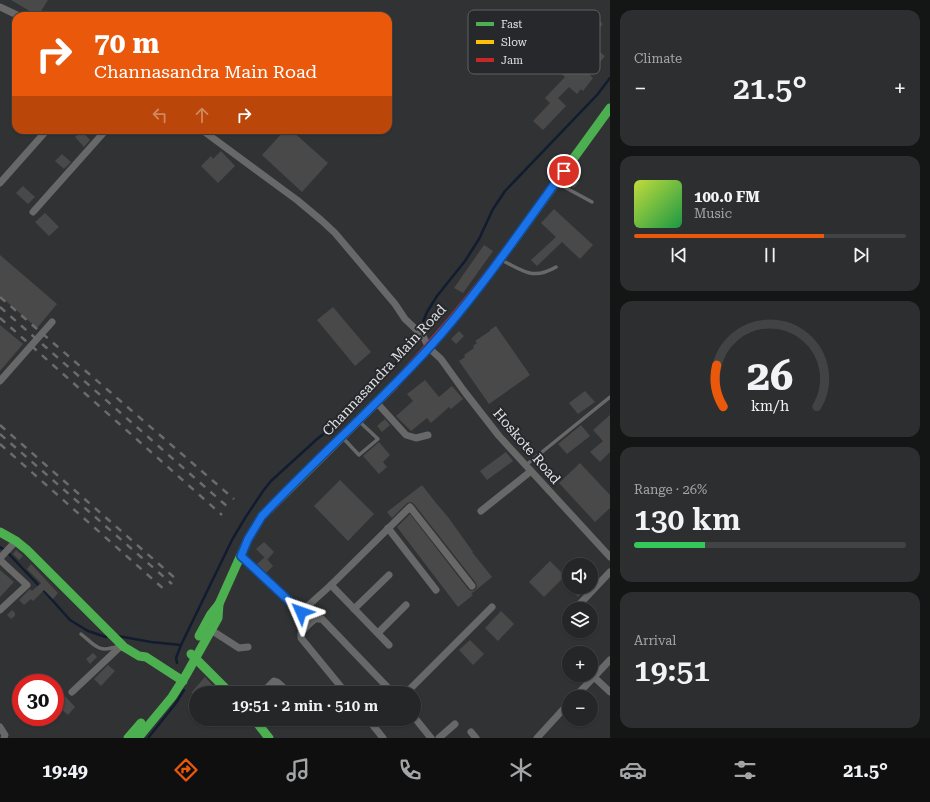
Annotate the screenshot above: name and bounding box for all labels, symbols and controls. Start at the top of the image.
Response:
legend [468,10,600,74]
text: Fast [501,18,522,31]
text: 70 m [94,27,159,60]
icon: right [28,28,80,80]
text: Slow [501,36,528,49]
text: Climate [634,51,682,66]
text: Jam [501,54,523,67]
text: Channasandra Main Road [94,61,317,82]
text: 21.5° [733,71,807,106]
text: − [634,76,646,101]
text: + [894,76,906,101]
icon: left [149,104,171,126]
icon: ahead [191,104,213,126]
icon: right [233,104,255,126]
pin [547,154,581,188]
icon: arrive [553,160,575,182]
text: 100.0 FM [694,188,760,206]
text: Music [694,206,732,221]
icon: previous [668,244,690,266]
icon: pause [759,244,781,266]
icon: next [850,244,872,266]
street label: Channasandra Main Road [319,301,449,439]
text: 26 [747,351,793,400]
text: km/h [751,398,789,414]
street label: Hoskote Road [490,405,564,487]
text: Range · 26% [634,482,707,497]
text: 130 km [634,502,741,537]
map controls [562,558,598,726]
button: sound [562,558,598,594]
position arrow [280,591,322,633]
button: layers [562,602,598,638]
text: Arrival [634,633,676,648]
button: + [562,646,598,682]
text: 19:51 [634,653,710,688]
speed limit sign: 30 [12,674,64,726]
button: − [562,690,598,726]
text: 19:51 · 2 min · 510 m [232,697,378,715]
icon: directions [172,756,200,784]
icon: music [284,756,312,784]
icon: phone [396,756,424,784]
icon: climate [507,756,535,784]
icon: car [619,756,647,784]
icon: filters [731,756,759,784]
text: 19:49 [42,760,88,781]
text: 21.5° [843,760,888,781]

